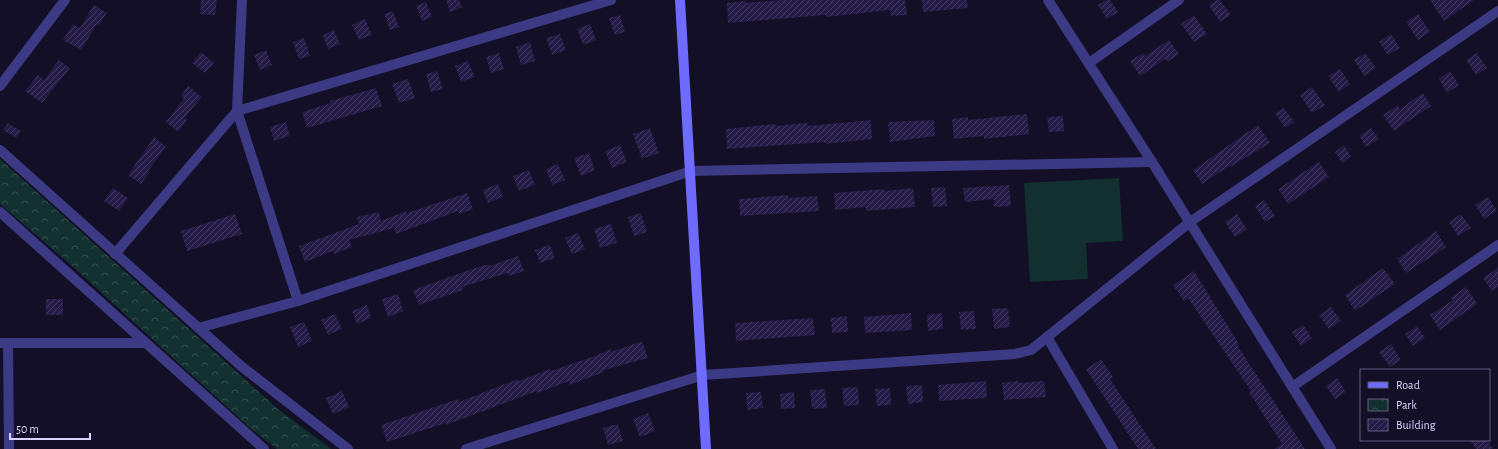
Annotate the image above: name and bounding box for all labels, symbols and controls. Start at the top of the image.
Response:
legend [1360,369,1490,441]
text: Road [1396,379,1420,391]
text: Park [1396,399,1417,411]
scale bar [10,415,90,441]
text: Building [1396,419,1436,431]
text: 50 m [16,423,39,435]

